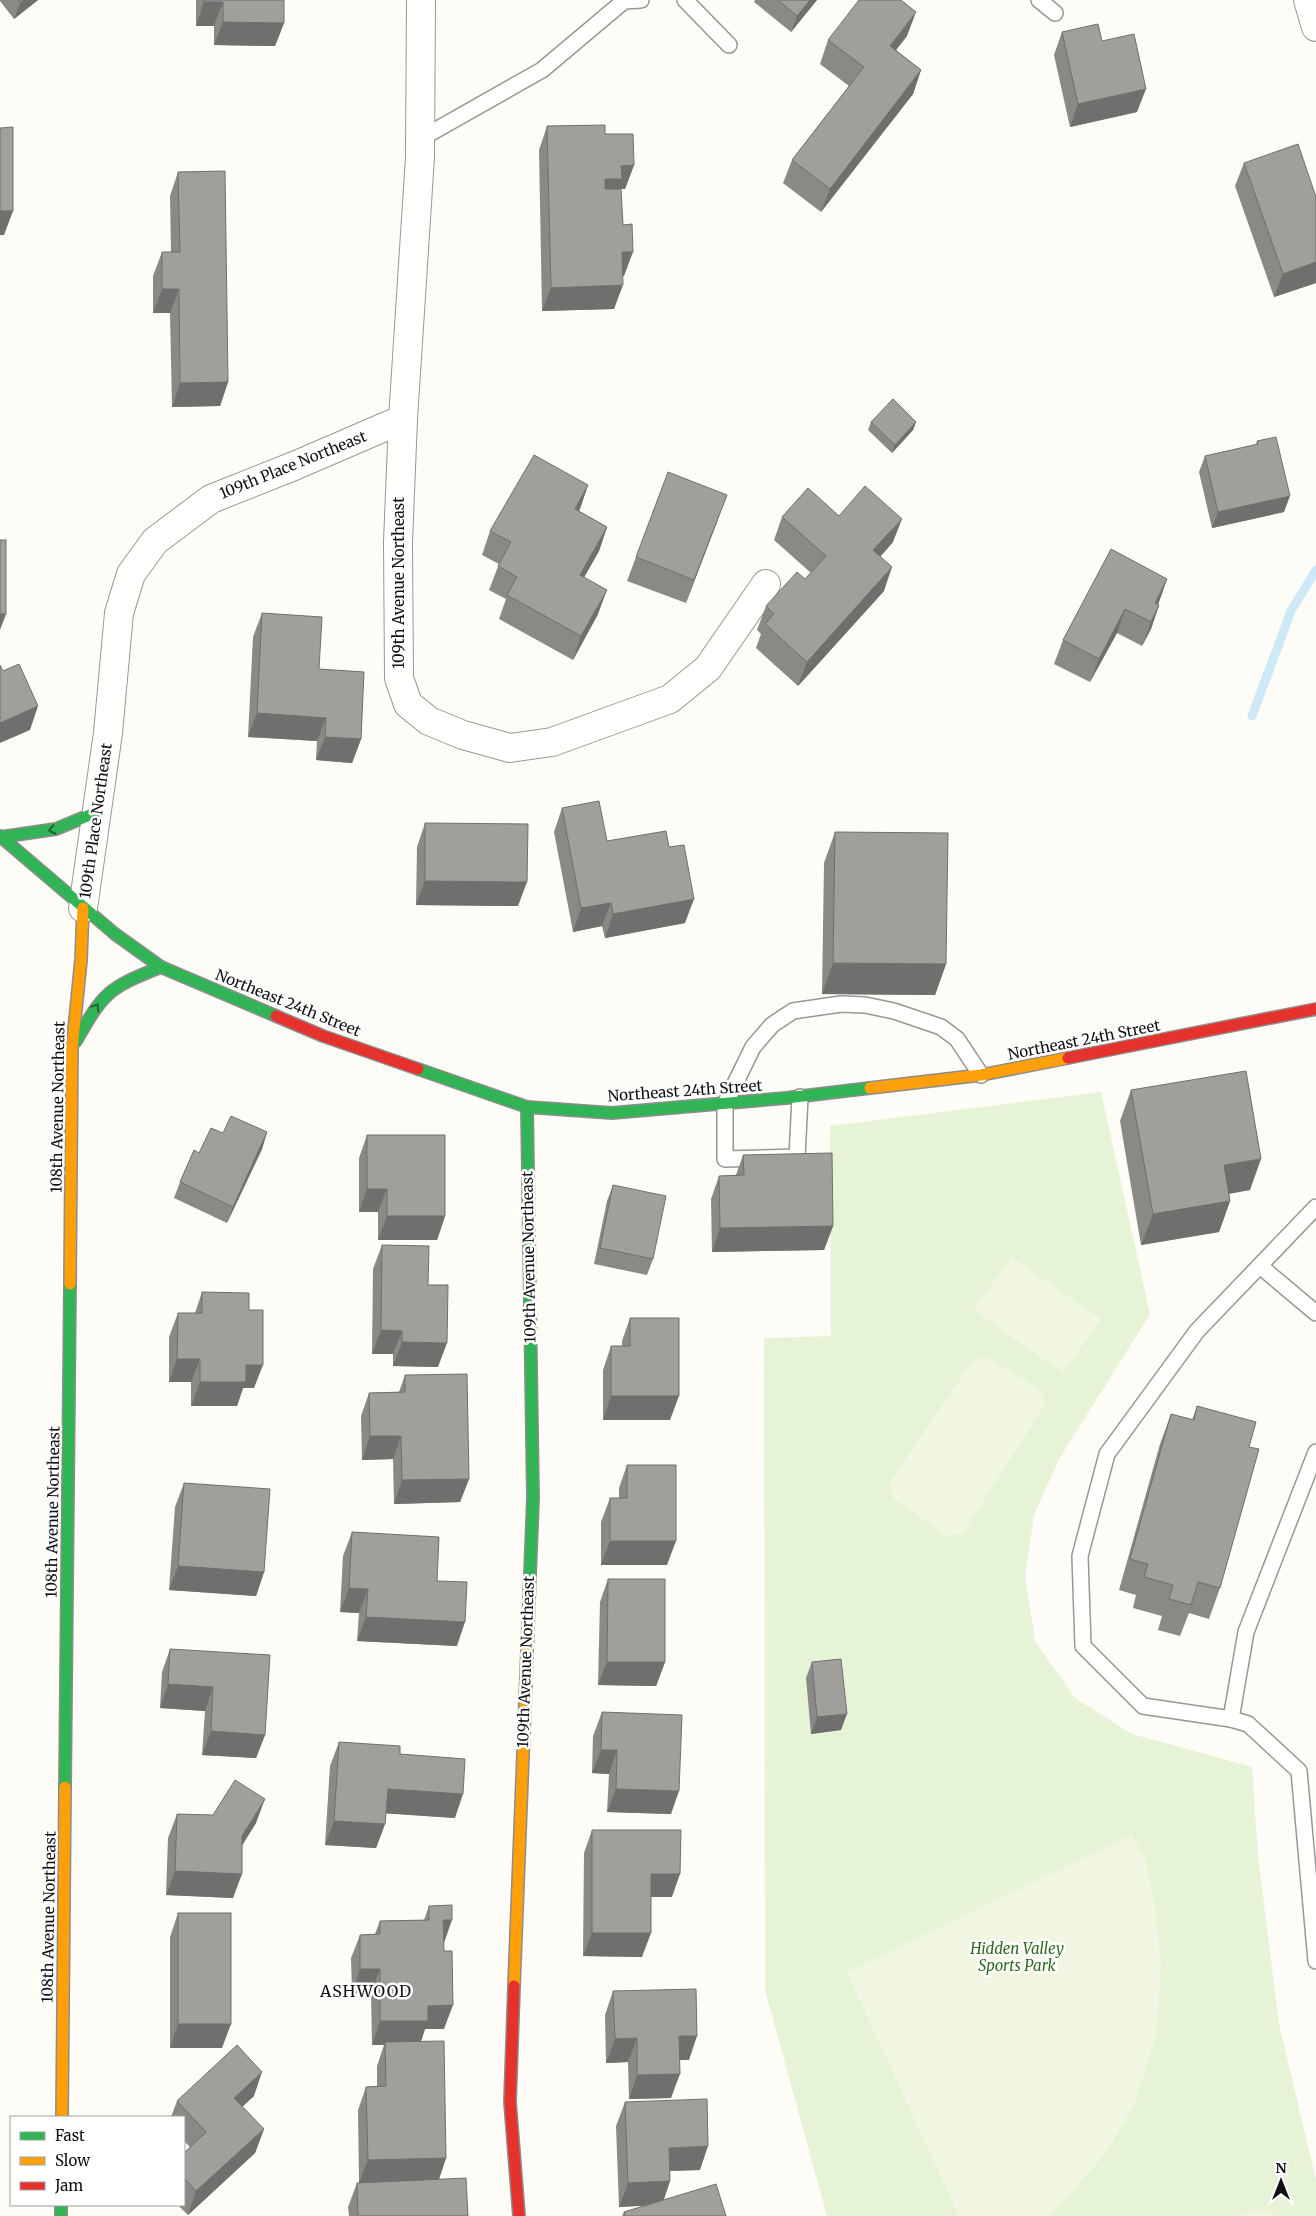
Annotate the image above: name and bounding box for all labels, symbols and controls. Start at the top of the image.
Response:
street label: 109th Place Northeast [217,426,369,503]
street label: 109th Avenue Northeast [389,497,408,669]
street label: 109th Place Northeast [75,742,116,900]
one-way arrow [47,824,56,835]
street label: Northeast 24th Street [213,965,364,1040]
one-way arrow [90,1003,100,1012]
street label: Northeast 24th Street [1006,1015,1162,1064]
street label: 108th Avenue Northeast [47,1021,69,1193]
street label: Northeast 24th Street [607,1076,763,1105]
street label: 109th Avenue Northeast [517,1171,539,1343]
street label: 108th Avenue Northeast [42,1426,64,1598]
street label: 109th Avenue Northeast [513,1576,538,1748]
street label: 108th Avenue Northeast [38,1831,60,2003]
park label: Hidden Valley Sports Park [969,1939,1064,1975]
district label: ASHWOOD [319,1981,412,2001]
legend [10,2116,185,2206]
text: Fast [55,2126,85,2145]
text: Slow [55,2151,90,2170]
north arrow [1256,2156,1306,2206]
text: N [1275,2159,1287,2177]
text: Jam [54,2176,83,2195]

